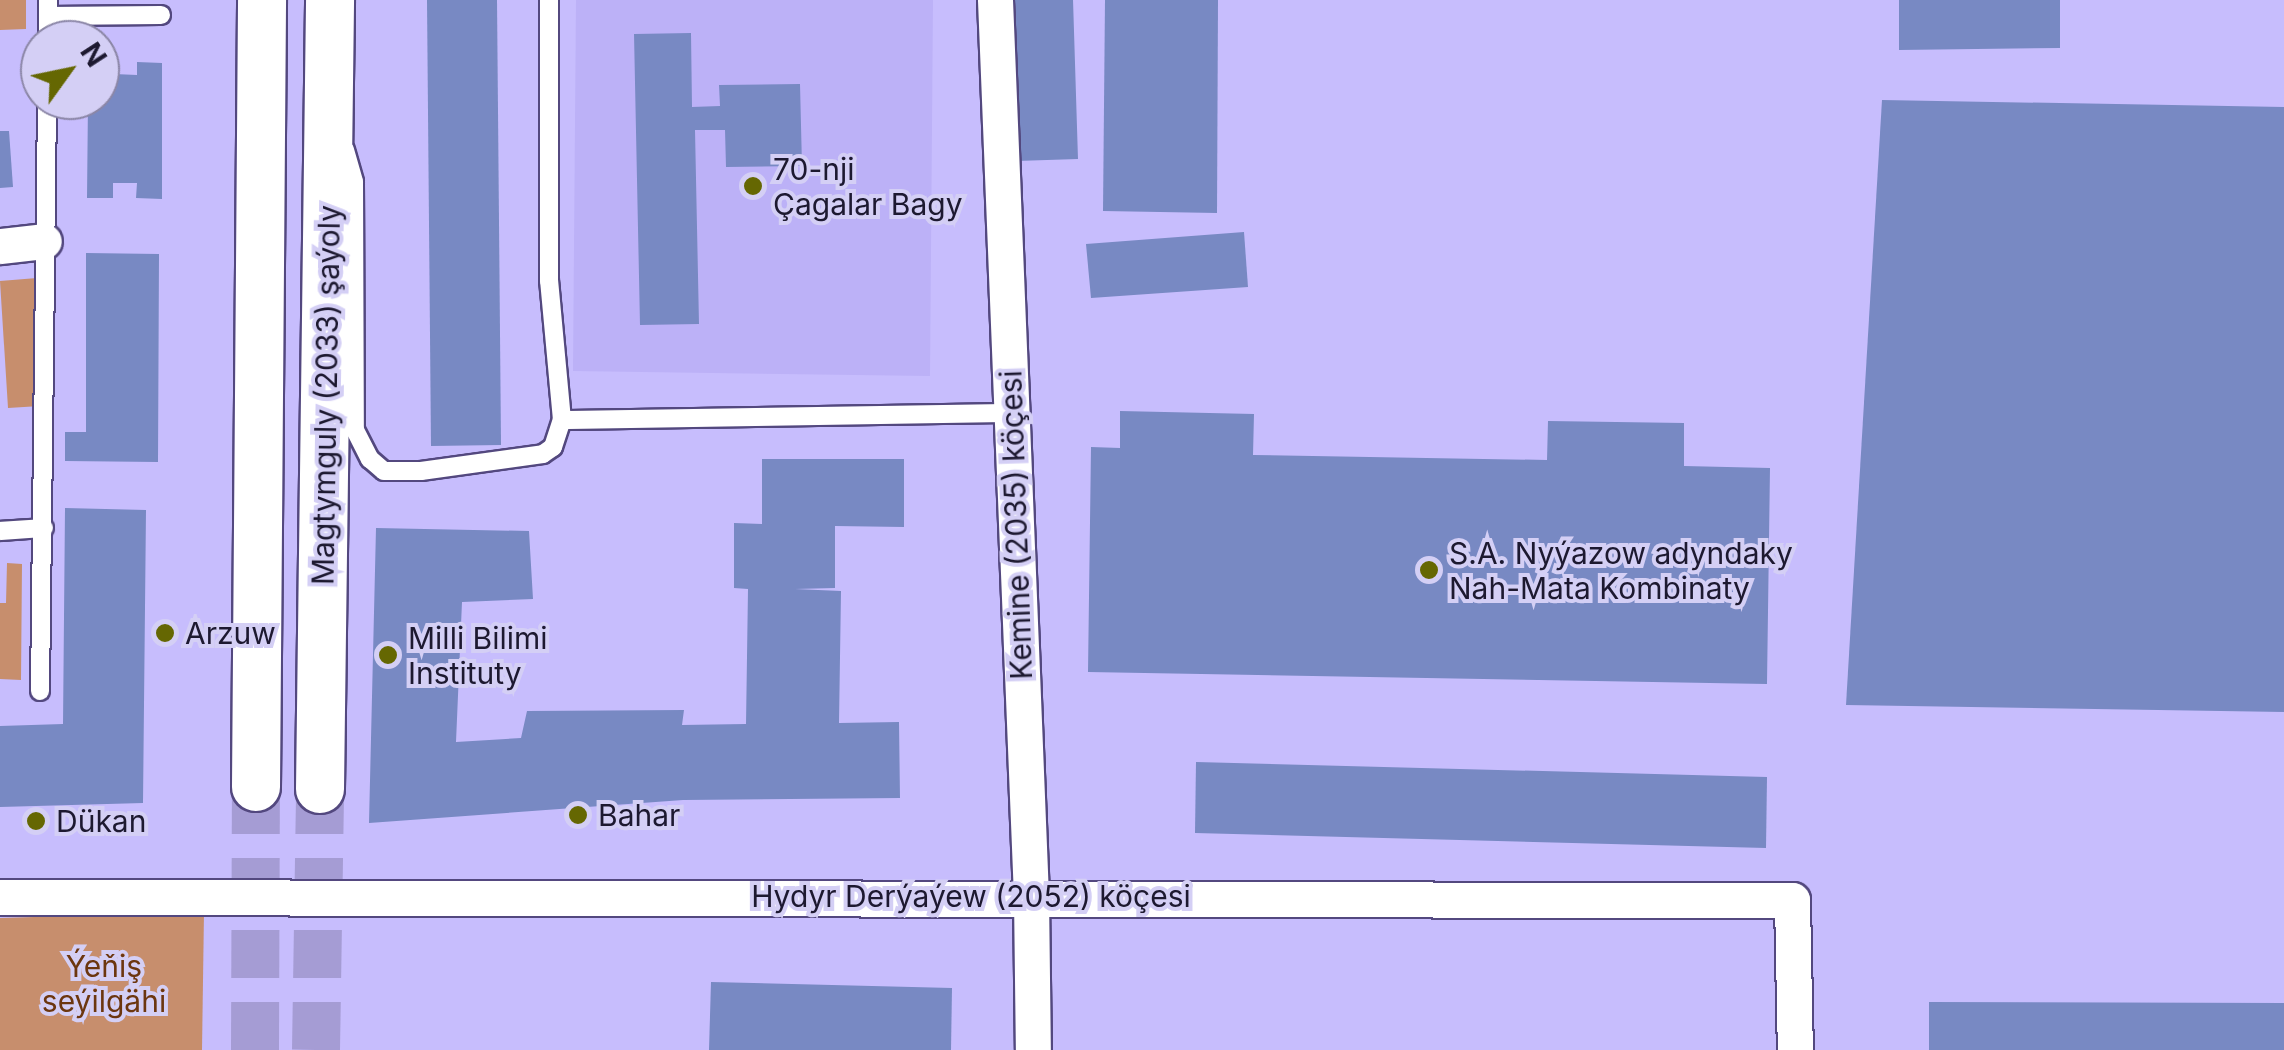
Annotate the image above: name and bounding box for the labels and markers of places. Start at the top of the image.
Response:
place label: 70-nji Çagalar Bagy [773,151,963,222]
marker: 70-nji Çagalar Bagy [742,175,764,197]
place label: S.A. Nyýazow adyndaky Nah-Mata Kombinaty [1449,535,1793,606]
marker: S.A. Nyýazow adyndaky Nah-Mata Kombinaty [1418,559,1440,581]
place label: Arzuw [185,615,276,651]
place label: Milli Bilimi Instituty [408,620,548,690]
marker: Arzuw [154,622,176,644]
marker: Milli Bilimi Instituty [377,644,399,666]
place label: Bahar [598,797,680,833]
place label: Dükan [56,803,146,839]
marker: Bahar [567,804,589,826]
marker: Dükan [25,810,47,832]

